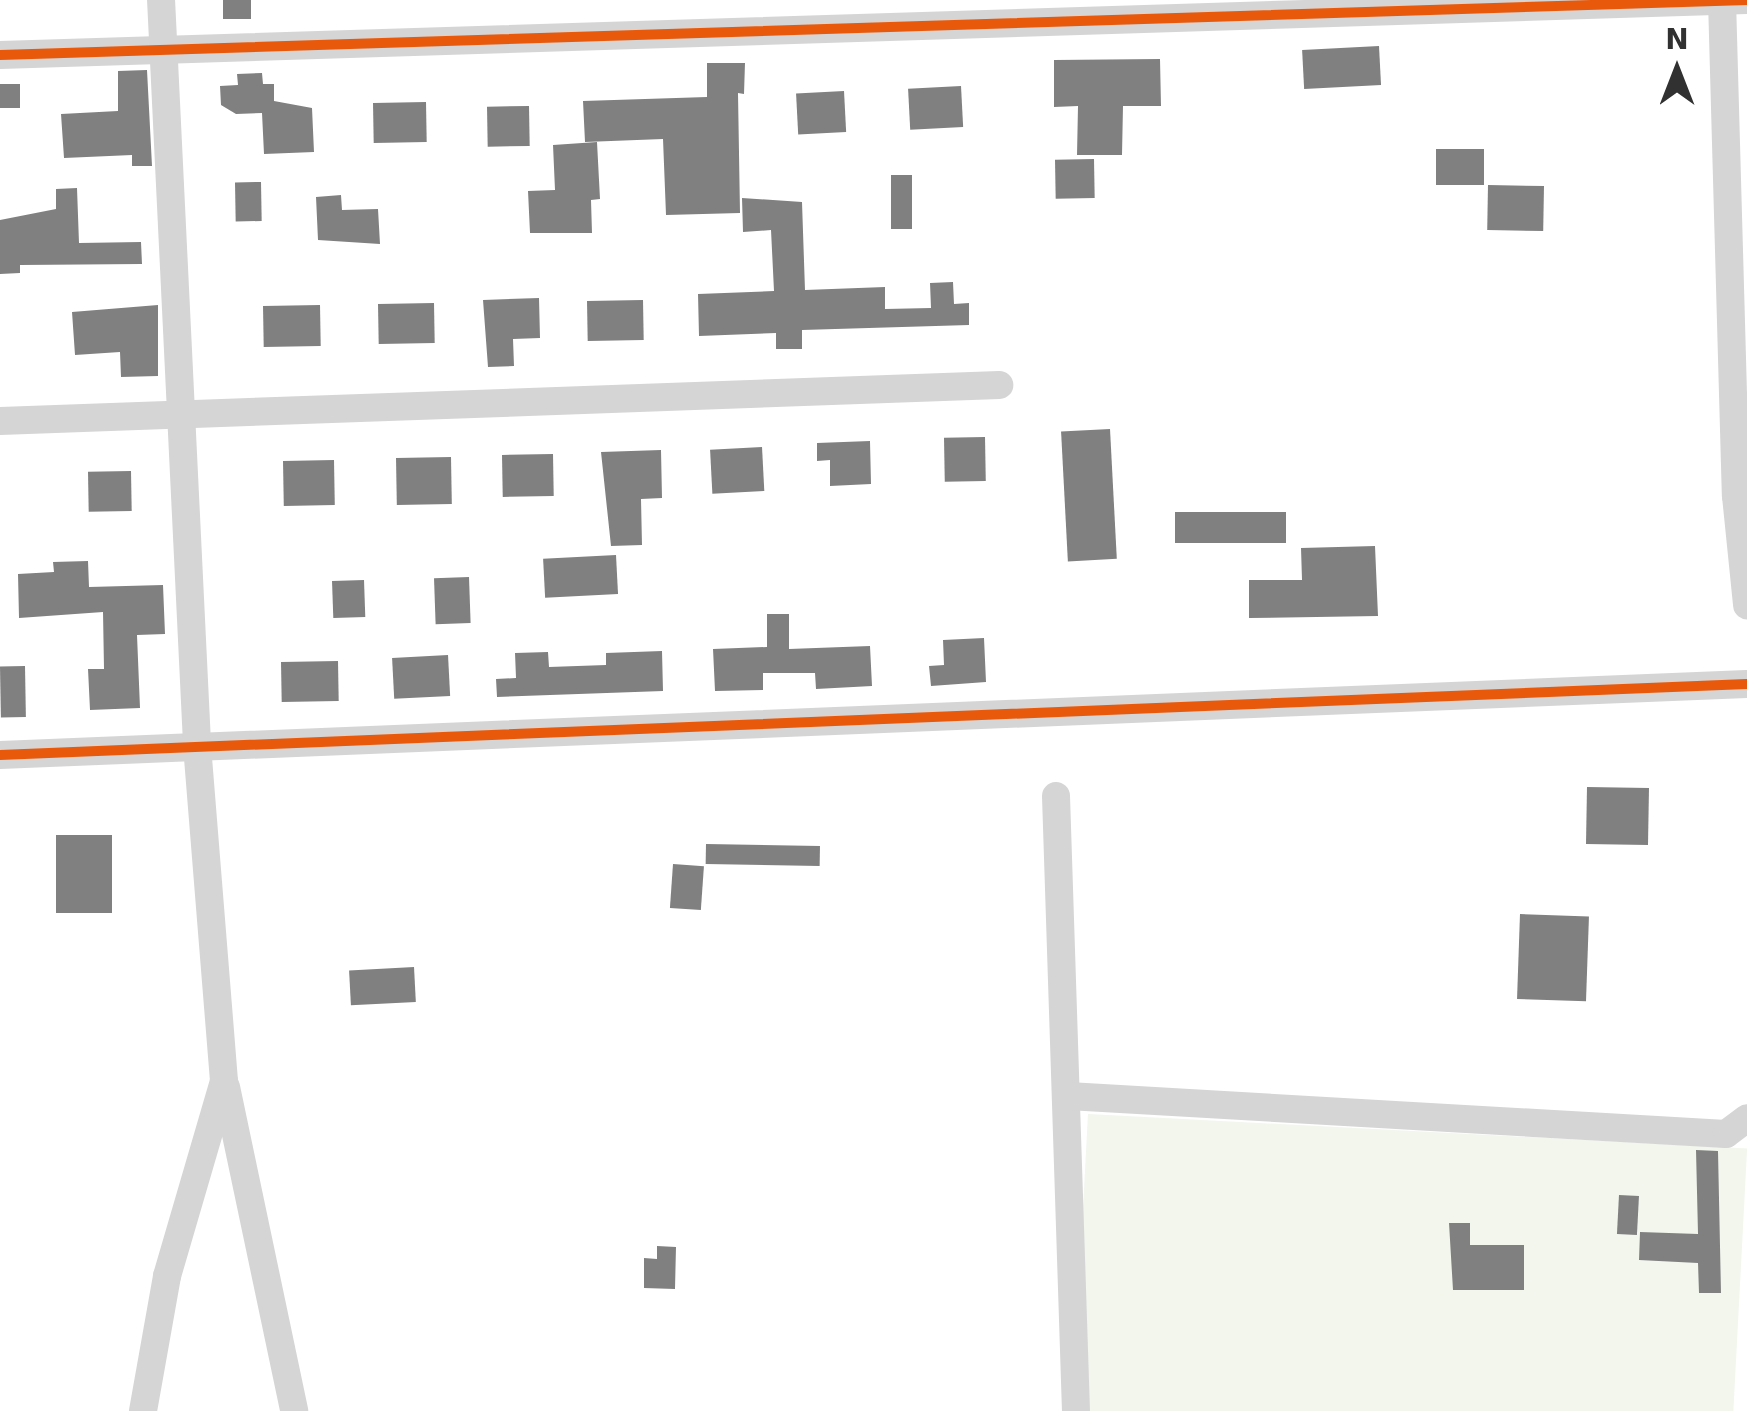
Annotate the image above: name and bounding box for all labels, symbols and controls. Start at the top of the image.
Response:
north arrow [1627,20,1727,120]
text: N [1665,23,1689,56]

